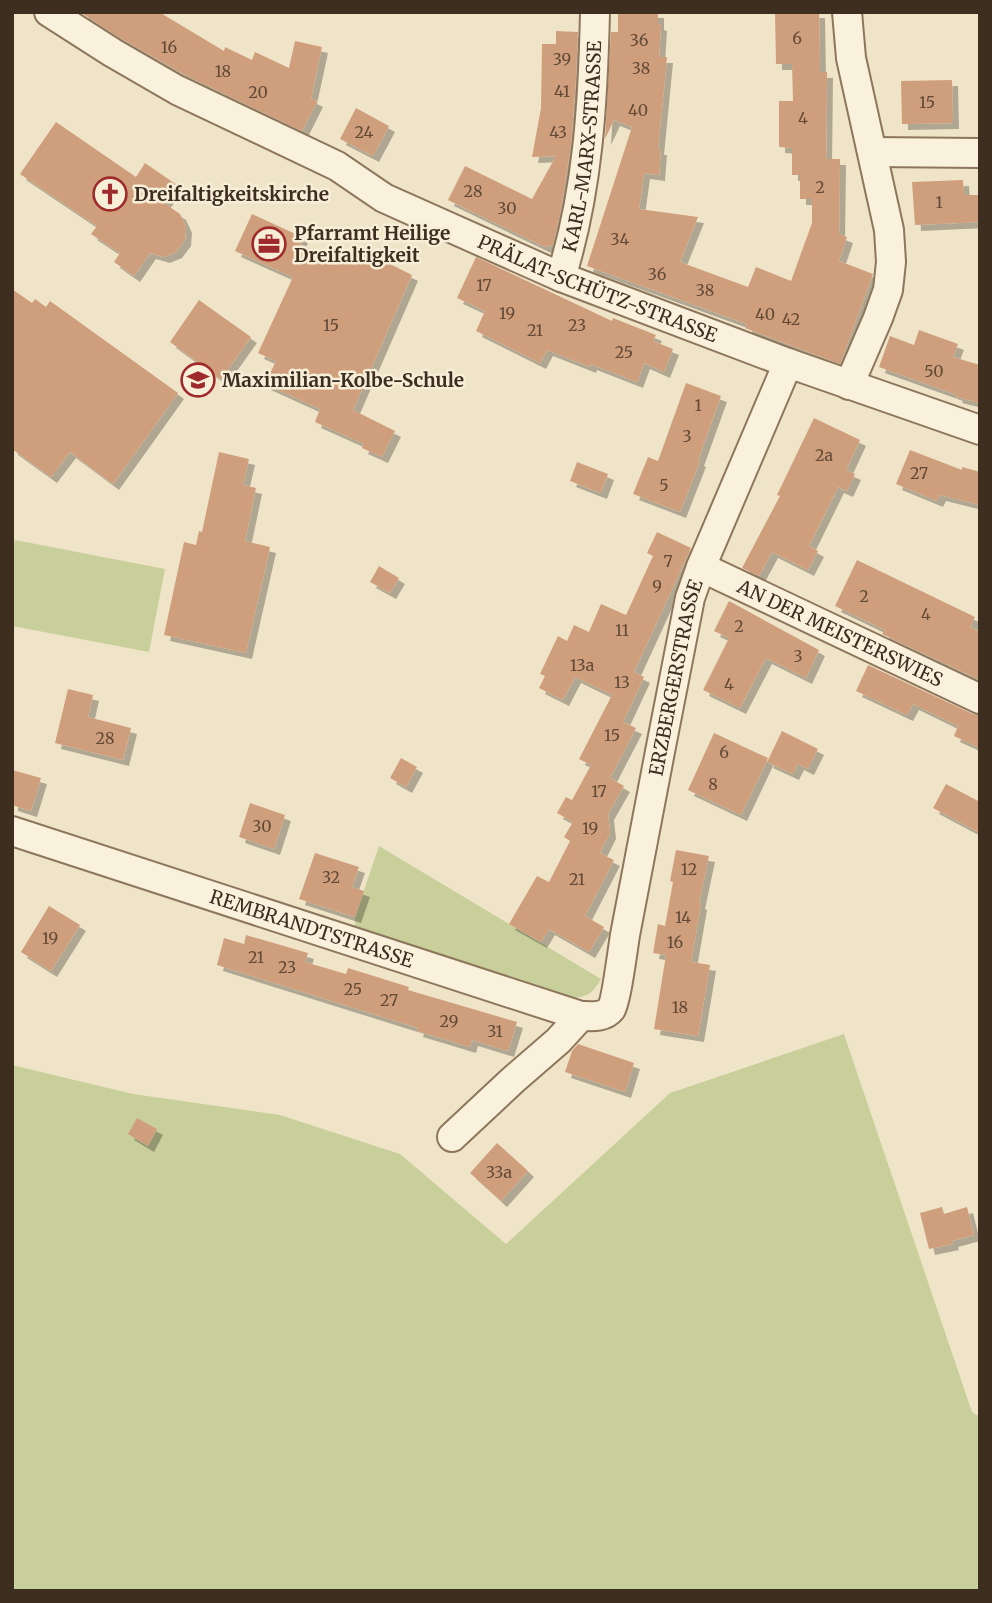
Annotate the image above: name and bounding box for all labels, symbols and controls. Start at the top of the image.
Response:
house number: 6 [792,28,802,48]
house number: 36 [630,30,649,50]
house number: 16 [161,37,177,57]
street label: KARL-MARX-STRASSE [557,40,606,254]
house number: 39 [553,49,571,69]
house number: 38 [632,58,650,78]
house number: 18 [215,61,231,81]
house number: 41 [554,81,570,101]
house number: 20 [248,82,268,102]
house number: 15 [919,92,935,112]
house number: 40 [628,100,648,120]
house number: 4 [798,108,808,128]
house number: 24 [355,122,374,142]
house number: 43 [549,122,567,142]
church icon: Dreifaltigkeitskirche [91,175,129,213]
house number: 2 [815,177,825,197]
house number: 28 [464,181,482,201]
place label: Dreifaltigkeitskirche [134,182,329,206]
house number: 1 [935,192,943,212]
house number: 30 [497,198,517,218]
place label: Pfarramt Heilige Dreifaltigkeit [294,221,450,267]
office icon: Pfarramt Heilige Dreifaltigkeit [250,225,288,263]
street label: PRÄLAT-SCHÜTZ-STRASSE [474,229,721,347]
house number: 34 [611,229,630,249]
house number: 36 [648,264,667,284]
house number: 17 [476,275,492,295]
house number: 38 [696,280,714,300]
house number: 19 [499,303,515,323]
house number: 40 [755,304,775,324]
house number: 42 [782,309,800,329]
house number: 15 [323,315,339,335]
house number: 23 [568,315,586,335]
house number: 21 [527,320,543,340]
house number: 25 [615,342,633,362]
school or university icon: Maximilian-Kolbe-Schule [179,361,217,399]
house number: 50 [924,361,944,381]
place label: Maximilian-Kolbe-Schule [222,368,464,392]
house number: 1 [694,395,702,415]
house number: 3 [682,426,692,446]
house number: 2a [815,445,834,465]
house number: 27 [910,463,928,483]
house number: 5 [659,475,669,495]
house number: 7 [663,551,673,571]
street label: AN DER MEISTERSWIES [733,574,947,692]
street label: ERZBERGERSTRASSE [644,576,708,778]
house number: 9 [652,576,662,596]
house number: 2 [859,586,869,606]
house number: 4 [921,604,931,624]
house number: 2 [734,616,744,636]
house number: 11 [615,620,629,640]
house number: 3 [793,646,803,666]
house number: 13a [570,655,595,675]
house number: 13 [614,672,630,692]
house number: 4 [724,674,734,694]
house number: 15 [604,725,620,745]
house number: 28 [96,728,114,748]
house number: 6 [719,742,729,762]
house number: 8 [708,774,718,794]
house number: 17 [591,781,607,801]
house number: 30 [252,816,272,836]
house number: 19 [582,818,598,838]
house number: 12 [681,859,697,879]
house number: 32 [322,867,340,887]
house number: 21 [569,869,585,889]
street label: REMBRANDTSTRASSE [207,884,416,973]
house number: 14 [675,907,691,927]
house number: 19 [42,928,58,948]
house number: 16 [667,932,683,952]
house number: 21 [248,947,264,967]
house number: 23 [278,957,296,977]
house number: 25 [344,979,362,999]
house number: 27 [380,990,398,1010]
house number: 18 [672,997,688,1017]
house number: 29 [440,1011,458,1031]
house number: 31 [487,1021,503,1041]
house number: 33a [486,1162,513,1182]

